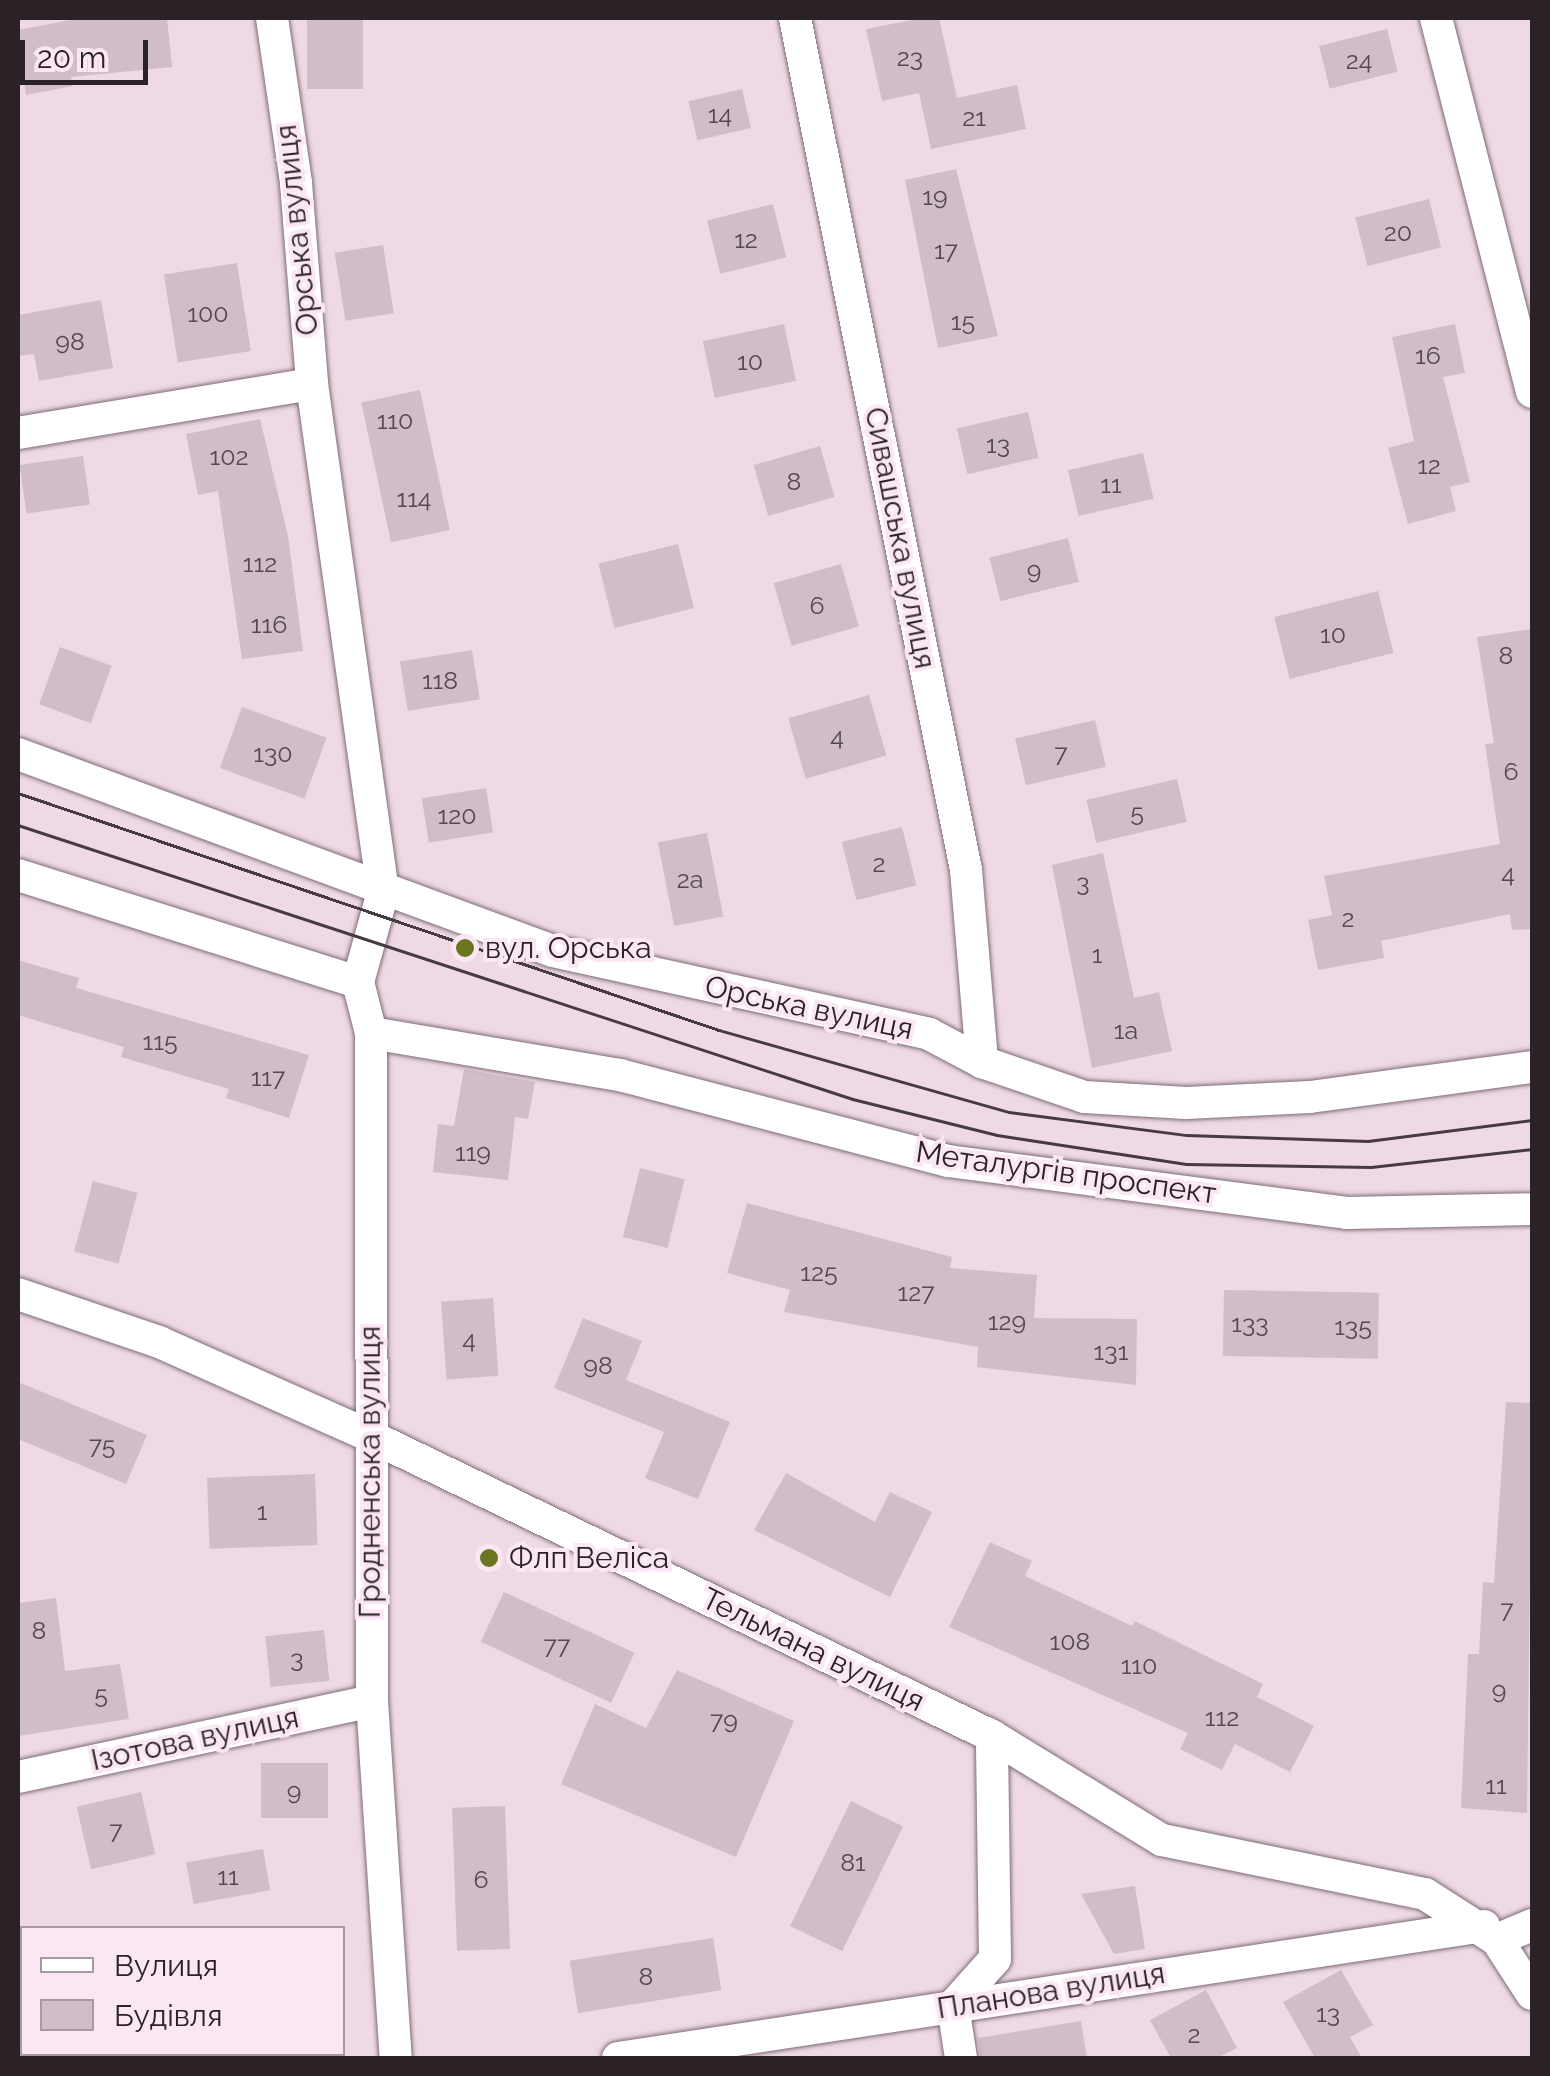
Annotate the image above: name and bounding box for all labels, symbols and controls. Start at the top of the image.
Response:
scale bar [25,20,152,82]
text: 20 m [37,40,106,75]
house number: 23 [897,42,923,72]
house number: 24 [1346,45,1372,75]
house number: 14 [708,99,732,129]
house number: 21 [962,102,986,132]
street label: Орська вулиця [268,123,326,337]
house number: 19 [922,181,948,211]
house number: 20 [1384,217,1412,247]
house number: 12 [734,224,758,254]
house number: 17 [934,235,958,265]
house number: 100 [187,298,229,328]
house number: 15 [951,306,975,336]
house number: 98 [55,326,85,356]
house number: 16 [1415,340,1441,370]
house number: 10 [737,346,763,376]
street label: Сивашська вулиця [857,404,943,672]
house number: 110 [377,405,413,435]
house number: 13 [986,429,1010,459]
house number: 102 [209,441,249,471]
house number: 12 [1417,450,1441,480]
house number: 8 [787,466,801,496]
house number: 11 [1100,469,1122,499]
house number: 114 [396,483,432,513]
house number: 112 [243,548,277,578]
house number: 9 [1027,555,1041,585]
house number: 6 [809,590,825,620]
house number: 116 [251,609,287,639]
house number: 10 [1320,619,1346,649]
house number: 8 [1499,640,1513,670]
house number: 118 [422,665,458,695]
house number: 4 [830,721,844,751]
house number: 130 [253,738,293,768]
house number: 7 [1054,738,1068,768]
house number: 6 [1503,756,1519,786]
house number: 5 [1130,797,1144,827]
house number: 120 [437,800,477,830]
house number: 2 [872,848,886,878]
house number: 4 [1501,858,1515,888]
house number: 2а [677,864,703,894]
house number: 3 [1076,867,1090,897]
house number: 2 [1341,903,1355,933]
place label: вул. Орська [485,930,652,966]
marker: вул. Орська [454,937,476,959]
house number: 1 [1092,939,1102,969]
street label: Орська вулиця [702,968,916,1048]
house number: 1а [1114,1015,1138,1045]
house number: 115 [142,1026,178,1056]
house number: 117 [251,1062,285,1092]
street label: Металургів проспект [914,1134,1218,1212]
house number: 119 [455,1137,491,1167]
house number: 125 [800,1257,838,1287]
house number: 127 [897,1277,935,1307]
house number: 129 [988,1306,1026,1336]
house number: 133 [1231,1308,1269,1338]
house number: 135 [1334,1311,1372,1341]
house number: 4 [462,1324,476,1354]
street label: Гродненська вулиця [352,1326,388,1618]
house number: 131 [1094,1336,1128,1366]
house number: 98 [583,1350,613,1380]
house number: 75 [89,1430,115,1460]
house number: 1 [257,1496,267,1526]
place label: Флп Веліса [509,1540,669,1576]
marker: Флп Веліса [478,1547,500,1569]
street label: Тельмана вулиця [696,1581,930,1719]
house number: 7 [1500,1594,1514,1624]
house number: 8 [32,1615,46,1645]
house number: 108 [1050,1626,1090,1656]
house number: 77 [544,1630,570,1660]
house number: 3 [290,1643,304,1673]
house number: 110 [1121,1650,1157,1680]
house number: 9 [1492,1675,1506,1705]
house number: 5 [94,1679,108,1709]
street label: Ізотова вулиця [88,1699,302,1779]
house number: 112 [1205,1702,1239,1732]
house number: 79 [710,1705,738,1735]
house number: 11 [1485,1770,1507,1800]
house number: 9 [287,1776,301,1806]
house number: 7 [109,1815,123,1845]
house number: 81 [840,1847,866,1877]
house number: 11 [217,1861,239,1891]
house number: 6 [473,1864,489,1894]
legend [20,1926,345,2056]
text: Вулиця [114,1948,218,1983]
street label: Планова вулиця [934,1955,1168,2027]
house number: 8 [639,1961,653,1991]
text: Будівля [114,1998,222,2033]
house number: 13 [1316,1998,1340,2028]
house number: 2 [1187,2019,1201,2049]

